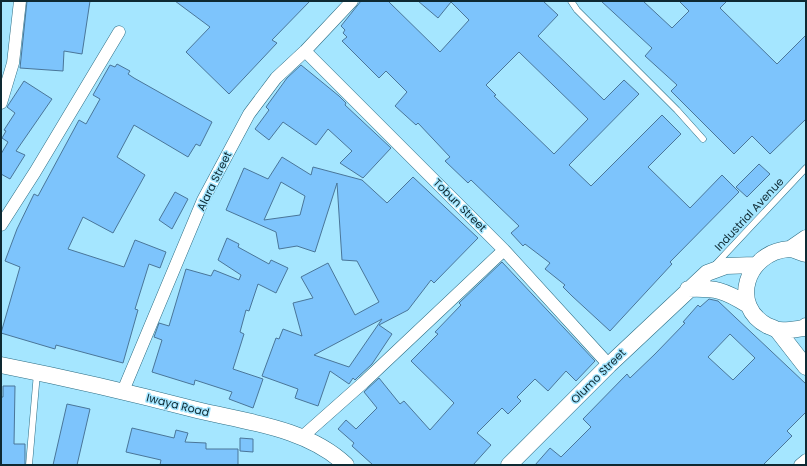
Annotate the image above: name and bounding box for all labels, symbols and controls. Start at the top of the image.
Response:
street label: Alara Street [193,149,235,213]
street label: Industrial Avenue [711,174,787,254]
street label: Tobun Street [430,175,490,235]
street label: Olumo Street [567,345,629,407]
street label: Iwaya Road [145,389,211,421]

